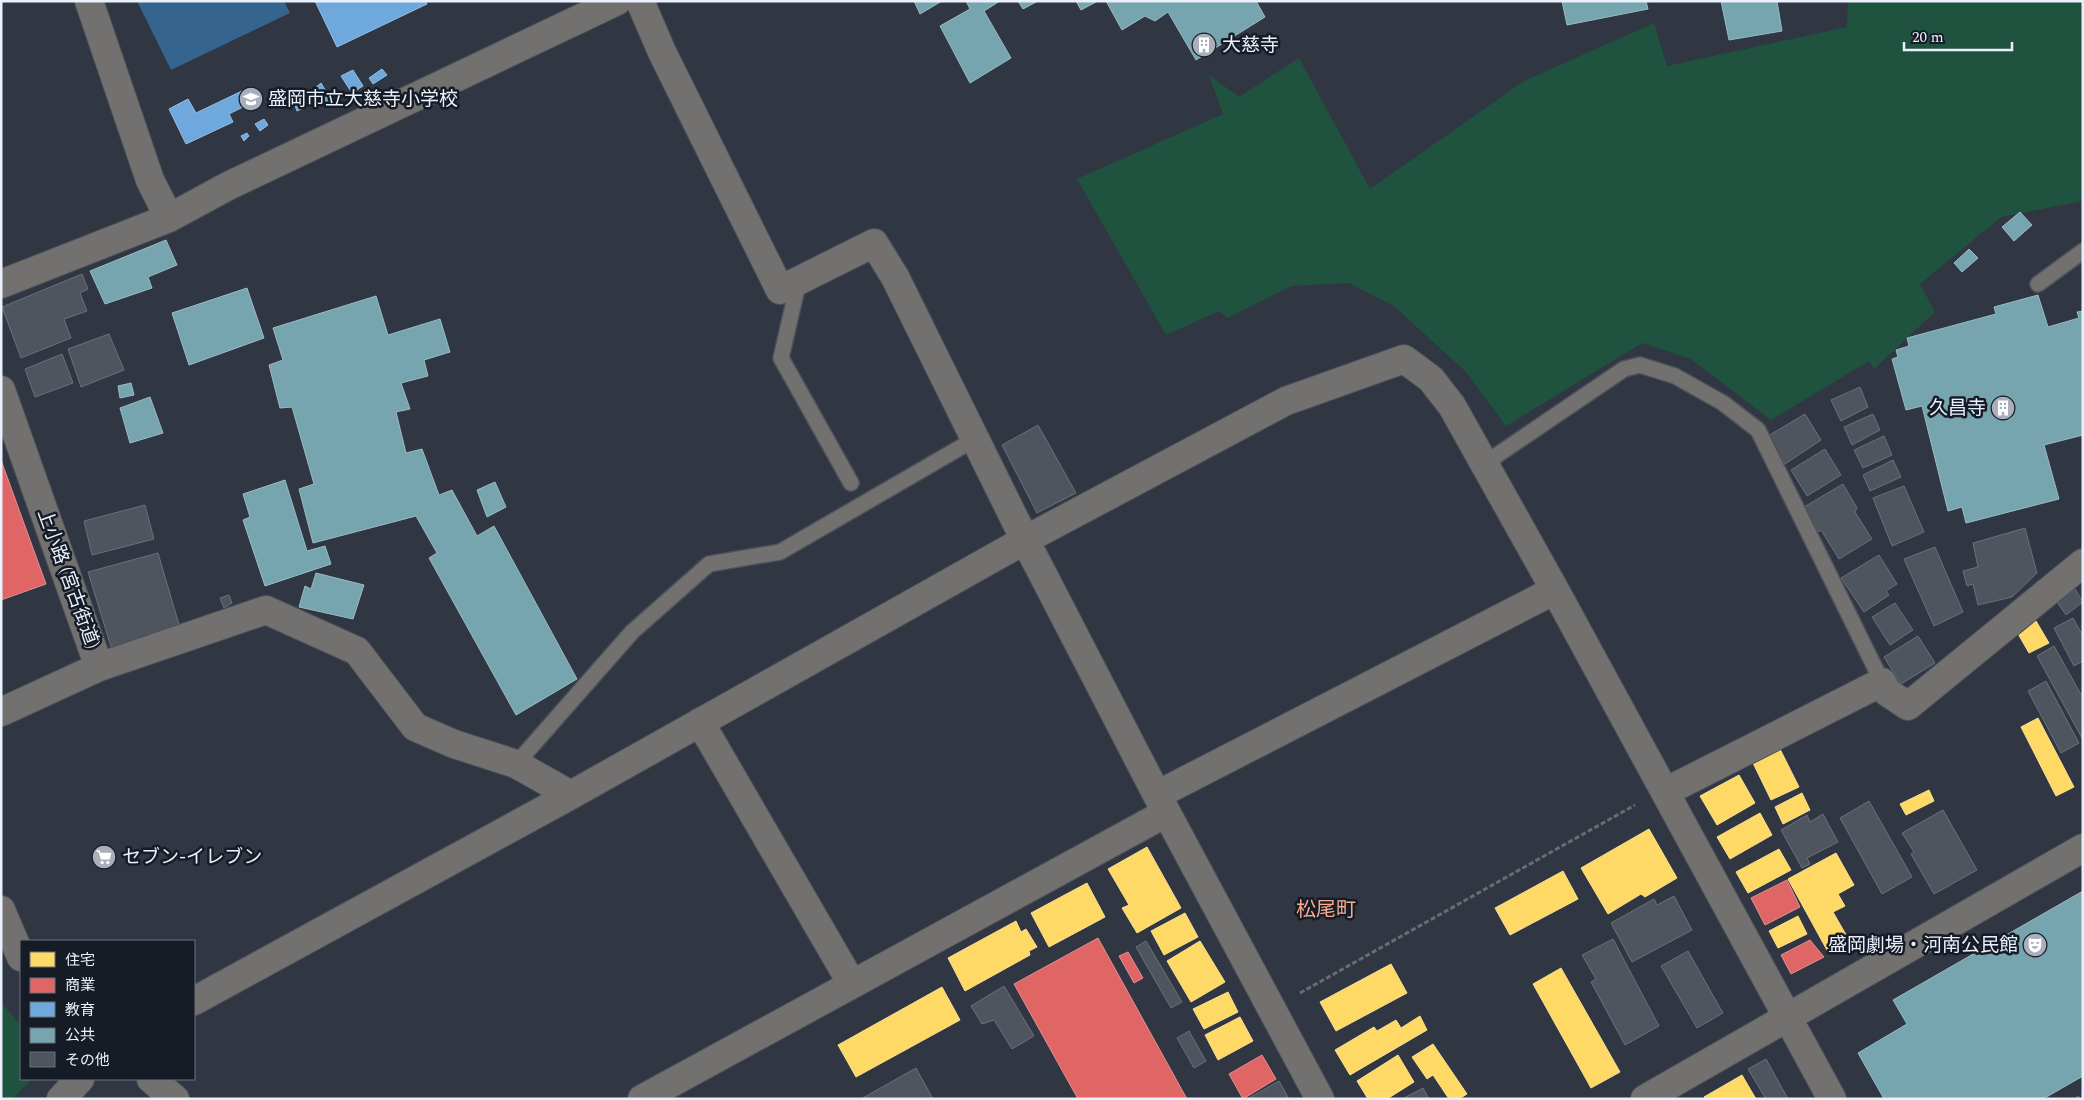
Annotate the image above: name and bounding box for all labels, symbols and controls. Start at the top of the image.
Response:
scale bar [1904,20,2012,52]
text: 20 m [1912,26,1944,49]
place label: 大慈寺 [1222,31,1279,60]
building icon: 大慈寺 [1191,32,1217,58]
place label: 盛岡市立大慈寺小学校 [268,85,458,114]
school or university icon: 盛岡市立大慈寺小学校 [238,86,264,112]
place label: 久昌寺 [1929,394,1986,423]
building icon: 久昌寺 [1990,395,2016,421]
street label: 上小路 (宮古街道) [29,505,107,653]
place label: セブン-イレブン [122,843,262,872]
supermarket icon: セブン-イレブン [91,844,117,870]
district label: 松尾町 [1296,895,1356,925]
place label: 盛岡劇場・河南公民館 [1828,931,2018,960]
theatre icon: 盛岡劇場・河南公民館 [2022,932,2048,958]
legend [20,940,195,1080]
text: 住宅 [65,949,95,972]
text: 商業 [65,974,95,997]
text: 教育 [65,999,95,1022]
text: 公共 [65,1024,95,1047]
text: その他 [65,1049,110,1072]

